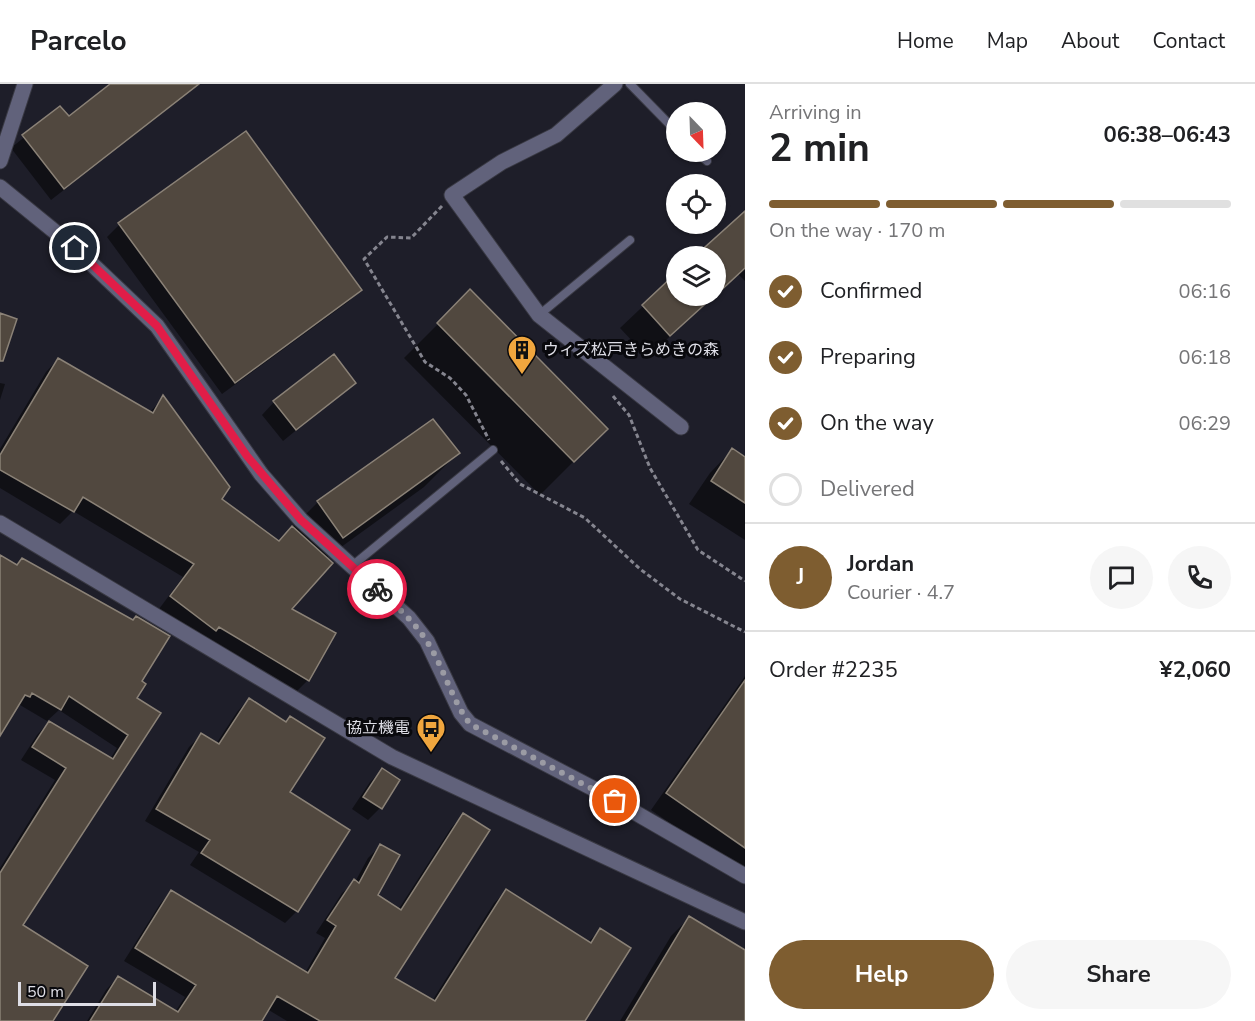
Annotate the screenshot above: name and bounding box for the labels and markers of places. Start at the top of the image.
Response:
pin [49,222,100,273]
building icon: ウィズ松戸きらめきの森 [506,334,538,376]
place label: ウィズ松戸きらめきの森 [543,339,719,361]
bus stop icon: 協立機電 [415,712,447,754]
place label: 協立機電 [346,717,410,739]
pin [589,775,640,826]

